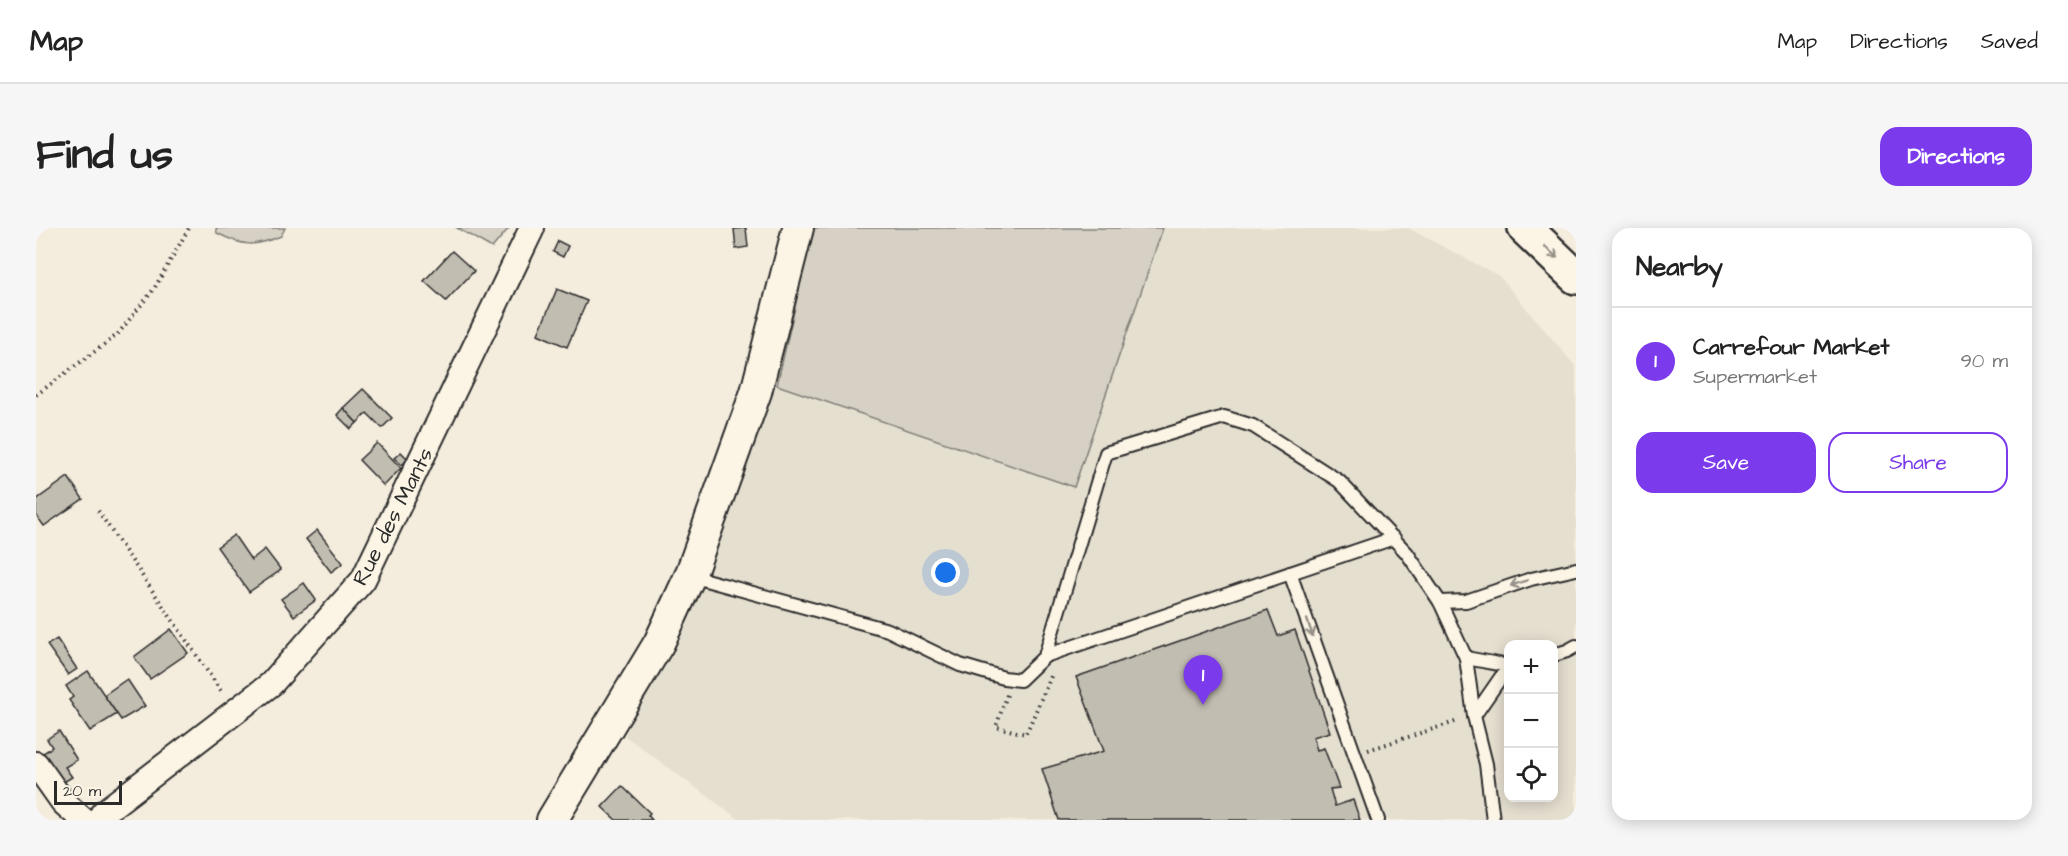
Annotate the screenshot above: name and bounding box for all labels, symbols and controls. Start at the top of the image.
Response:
text: Map [30,22,83,61]
text: Map [1777,27,1817,56]
text: Directions [1850,27,1948,56]
text: Saved [1981,27,2038,56]
text: Find us [36,127,173,185]
button: Directions [1880,127,2032,186]
one-way arrow [1543,245,1558,259]
text: Nearby [1636,249,1723,285]
text: Carrefour Market [1693,332,1889,363]
text: 1 [1654,347,1657,375]
text: 90 m [1960,347,2008,375]
text: Supermarket [1693,363,1817,391]
button: Save [1636,432,1816,493]
button: Share [1828,432,2008,493]
street label: Rue des Mants [345,442,441,591]
your location [931,558,960,587]
one-way arrow [1510,578,1529,589]
one-way arrow [1305,618,1316,637]
map controls [1504,640,1558,802]
button: + [1504,640,1558,694]
pin: 1 [1184,656,1222,705]
button: − [1504,694,1558,748]
button: locate [1504,748,1558,802]
scale bar [54,778,122,806]
text: 20 m [63,780,101,802]

